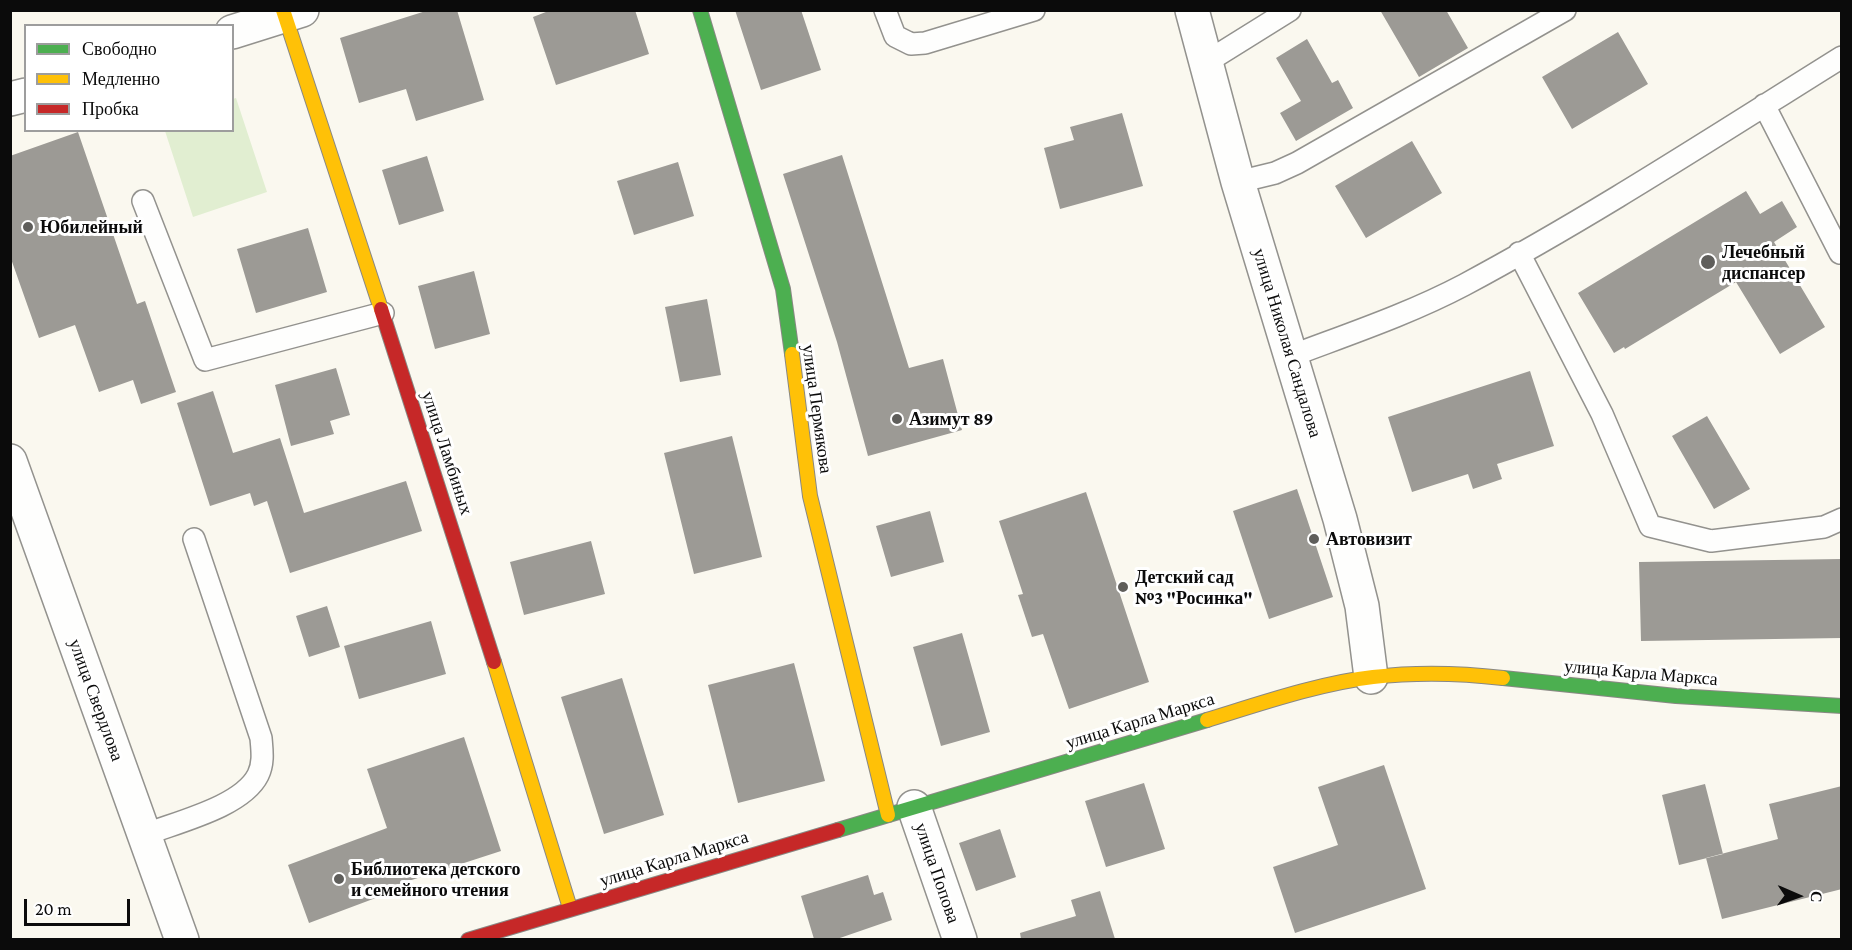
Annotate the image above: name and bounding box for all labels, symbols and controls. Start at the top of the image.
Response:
legend [24,24,234,132]
text: Свободно [82,39,157,59]
text: Медленно [82,69,160,89]
text: Пробка [82,99,139,119]
place label: Юбилейный [40,216,143,238]
marker: Юбилейный [21,220,35,234]
place label: Лечебный диспансер [1722,241,1805,284]
street label: улица Николая Сандалова [1248,246,1326,440]
marker: Лечебный диспансер [1699,253,1717,271]
street label: улица Пермякова [797,343,837,475]
street label: улица Ламбиных [417,388,477,518]
place label: Азимут 89 [909,408,993,430]
marker: Азимут 89 [890,412,904,426]
place label: Автовизит [1326,528,1412,550]
marker: Автовизит [1307,532,1321,546]
place label: Детский сад №3 "Росинка" [1135,566,1253,608]
marker: Детский сад №3 "Росинка" [1116,580,1130,594]
street label: улица Свердлова [64,636,128,764]
street label: улица Карла Маркса [1563,656,1719,690]
street label: улица Карла Маркса [1063,688,1217,754]
street label: улица Попова [910,820,964,926]
street label: улица Карла Маркса [597,826,751,892]
place label: Библиотека детского и семейного чтения [351,858,520,900]
north arrow [1768,866,1828,926]
marker: Библиотека детского и семейного чтения [332,872,346,886]
scale bar [27,887,134,925]
text: С [1808,891,1825,903]
text: 20 m [35,899,72,919]

